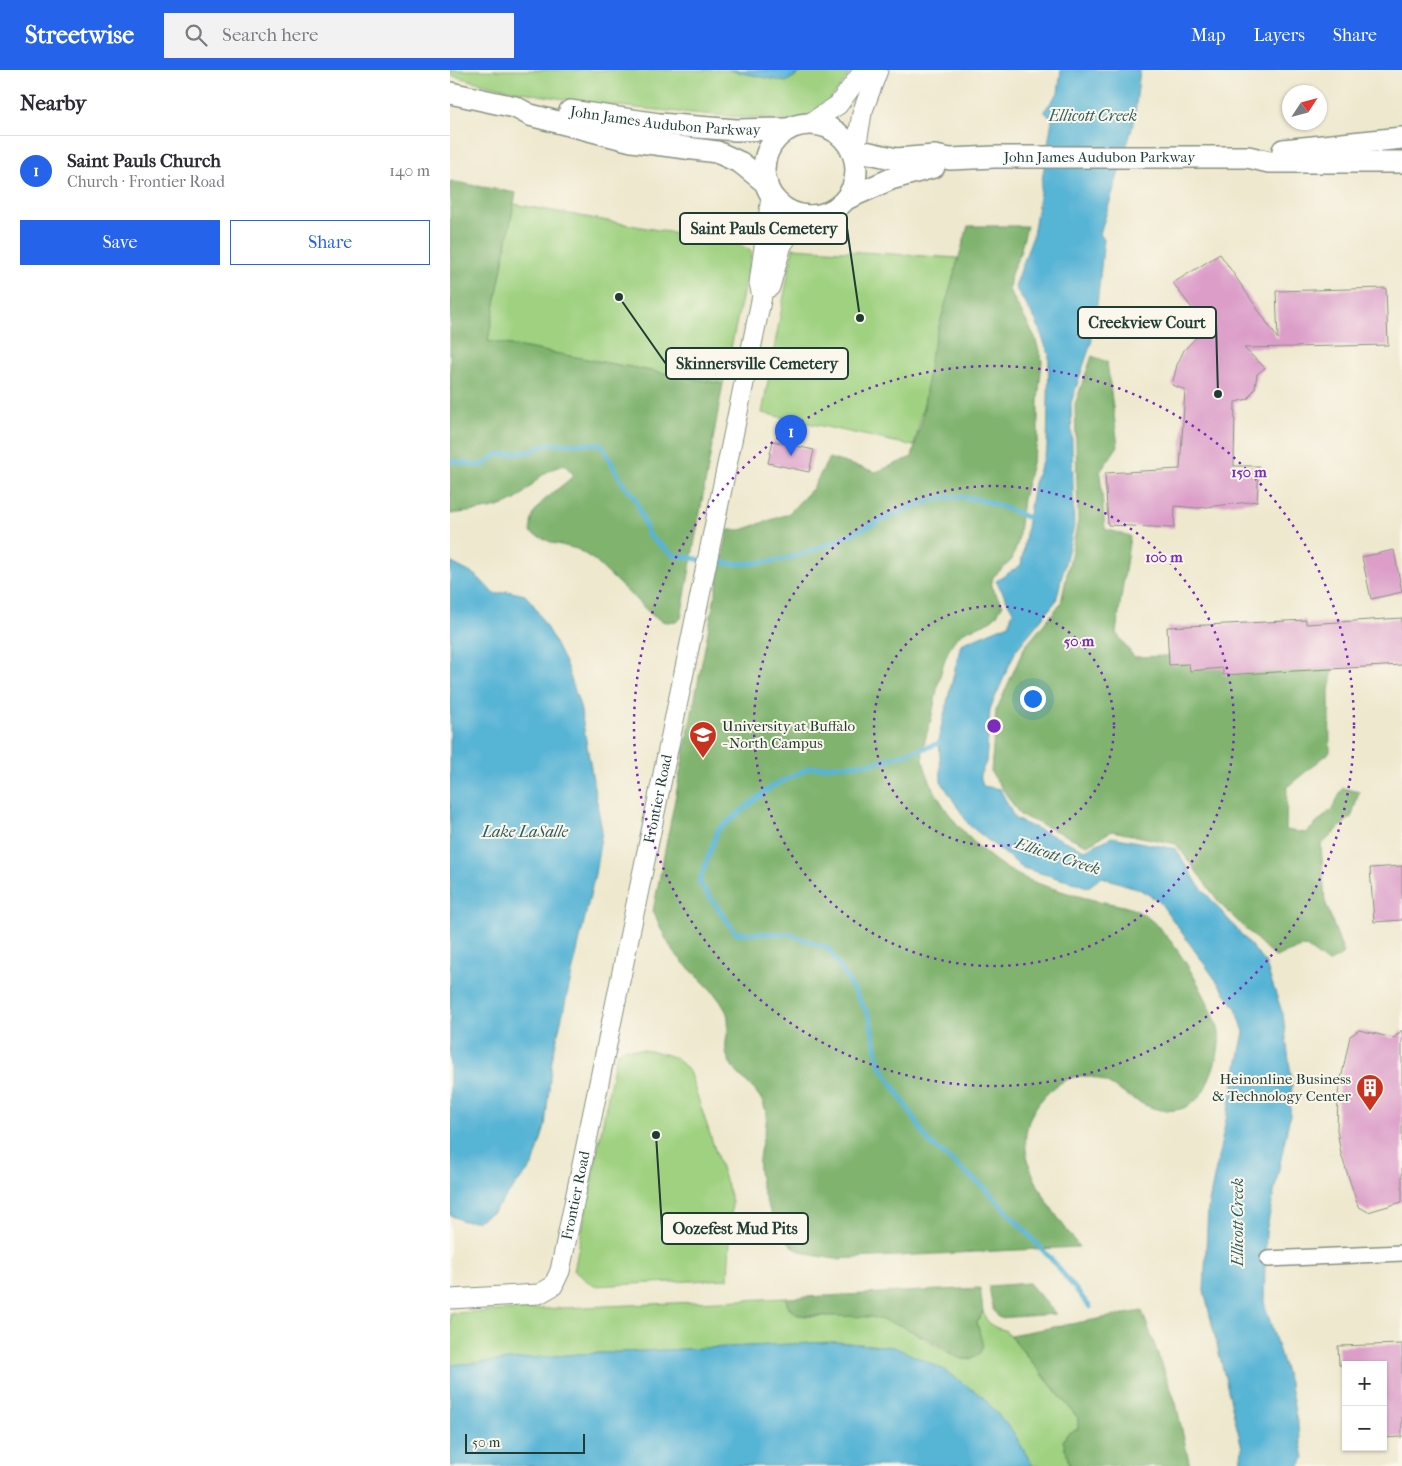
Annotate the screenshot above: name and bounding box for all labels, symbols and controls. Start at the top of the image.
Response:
search box [164,13,514,58]
text: Streetwise [25,21,134,49]
icon: search [182,21,210,49]
text: Search here [222,24,318,46]
text: Map [1191,25,1225,46]
text: Layers [1253,25,1305,46]
text: Share [1333,25,1377,46]
north arrow [1282,85,1327,130]
text: Nearby [20,91,86,115]
street label: John James Audubon Parkway [568,102,762,139]
water label: Ellicott Creek [1048,106,1137,125]
street label: John James Audubon Parkway [1003,148,1196,166]
text: Saint Pauls Church [67,150,221,172]
text: 1 [33,161,39,180]
text: 140 m [389,161,430,180]
text: Church · Frontier Road [67,172,225,191]
callout: Saint Pauls Cemetery [680,213,847,244]
text: Saint Pauls Cemetery [690,219,839,239]
button: Save [20,220,220,265]
button: Share [230,220,430,265]
callout: Creekview Court [1078,307,1216,338]
text: Creekview Court [1088,313,1206,332]
callout: Skinnersville Cemetery [666,348,848,379]
text: Skinnersville Cemetery [676,354,839,374]
pin: 1 [775,415,807,456]
text: 150 m [1231,463,1267,481]
text: 100 m [1145,548,1183,566]
text: 50 m [1064,632,1095,650]
your location [1020,686,1046,712]
place label: University at Buffalo - North Campus [722,717,856,752]
centre of rings [985,717,1003,735]
school or university icon: University at Buffalo - North Campus [688,720,718,759]
street label: Frontier Road [640,752,676,845]
water label: Lake LaSalle [481,822,569,841]
water label: Ellicott Creek [1012,833,1103,879]
place label: Heinonline Business & Technology Center [1212,1070,1352,1105]
building icon: Heinonline Business & Technology Center [1355,1073,1385,1112]
street label: Frontier Road [558,1148,594,1242]
water label: Ellicott Creek [1228,1178,1247,1267]
callout: Oozefest Mud Pits [662,1213,808,1244]
text: Oozefest Mud Pits [672,1219,798,1238]
map controls [1342,1361,1387,1451]
button: + [1342,1361,1387,1406]
button: − [1342,1406,1387,1451]
scale bar [465,1431,585,1454]
text: 50 m [472,1434,500,1451]

